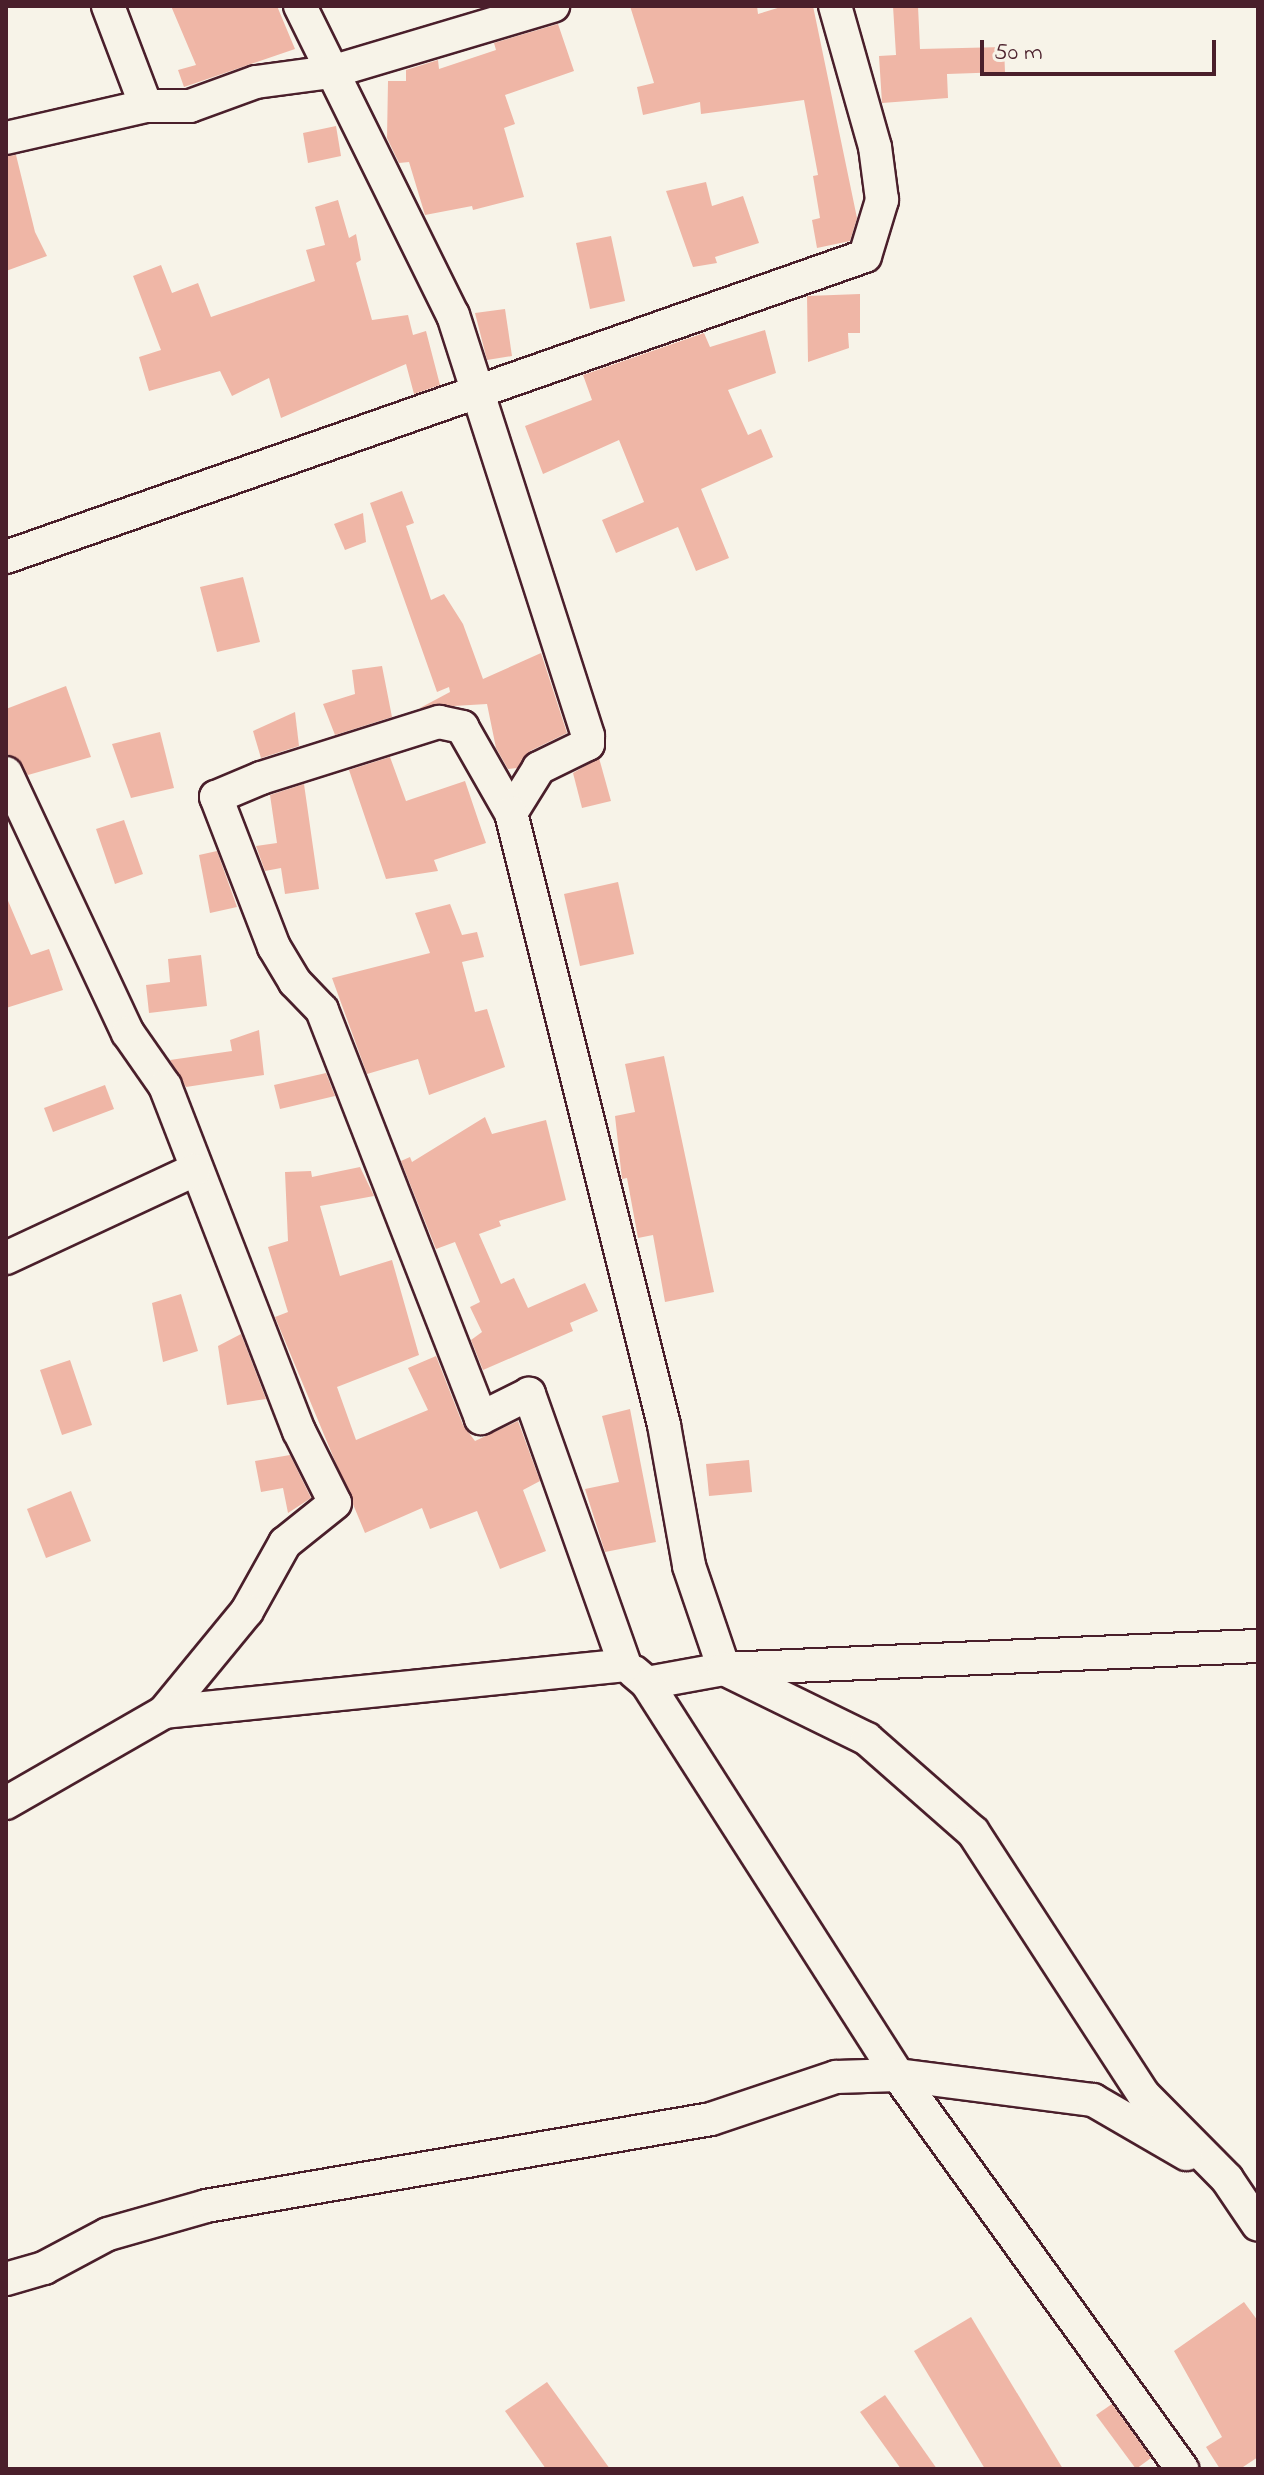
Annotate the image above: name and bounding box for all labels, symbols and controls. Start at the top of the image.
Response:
scale bar [984,24,1220,74]
text: 50 m [994,36,1043,71]

